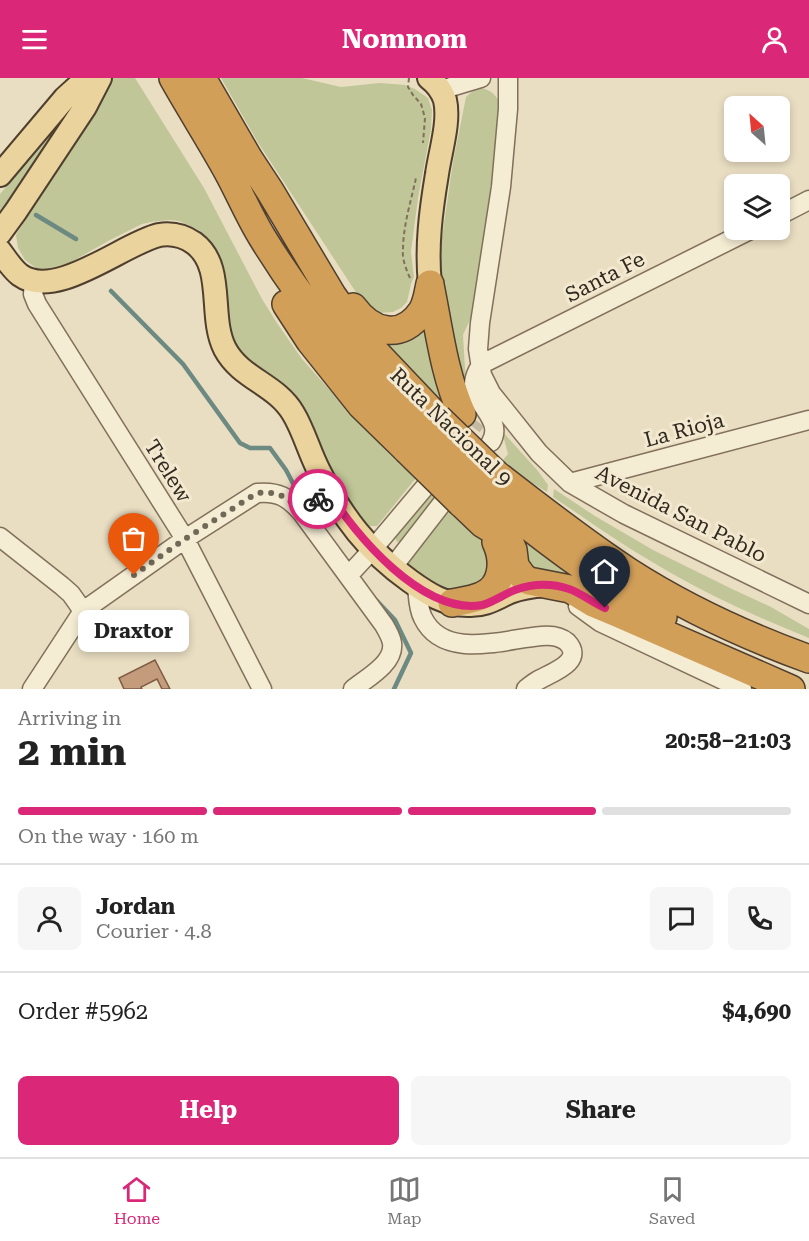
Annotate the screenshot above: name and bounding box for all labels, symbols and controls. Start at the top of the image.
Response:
icon: menu [18,23,51,56]
text: Nomnom [342,23,467,55]
icon: person [758,23,791,56]
north arrow [724,96,790,162]
map controls [724,96,790,240]
button: layers [724,174,790,240]
street label: Santa Fe [561,247,649,307]
street label: Ruta Nacional 9 [385,363,517,491]
street label: La Rioja [641,408,727,452]
street label: Trelew [140,435,197,507]
street label: Avenida San Pablo [592,461,770,567]
courier [288,469,348,529]
icon: bike [302,483,335,516]
pin [108,513,159,575]
icon: bag [117,522,150,555]
pin [579,546,630,608]
icon: home [588,555,621,588]
callout: Draxtor [78,611,190,653]
text: Draxtor [94,619,173,643]
text: Arriving in [18,706,121,730]
text: 20:58–21:03 [665,728,791,753]
text: 2 min [18,729,126,775]
text: On the way · 160 m [18,824,199,848]
button: person [18,887,81,950]
button: chat [650,887,713,950]
button: phone [728,887,791,950]
text: Jordan [96,894,175,919]
text: Courier · 4.8 [96,919,212,943]
text: Order #5962 [18,999,148,1024]
text: $4,690 [722,999,791,1024]
button: Help [18,1076,399,1145]
button: Share [411,1076,791,1145]
tab: Home [114,1173,160,1228]
tab: Map [387,1173,422,1228]
tab: Saved [649,1173,695,1228]

